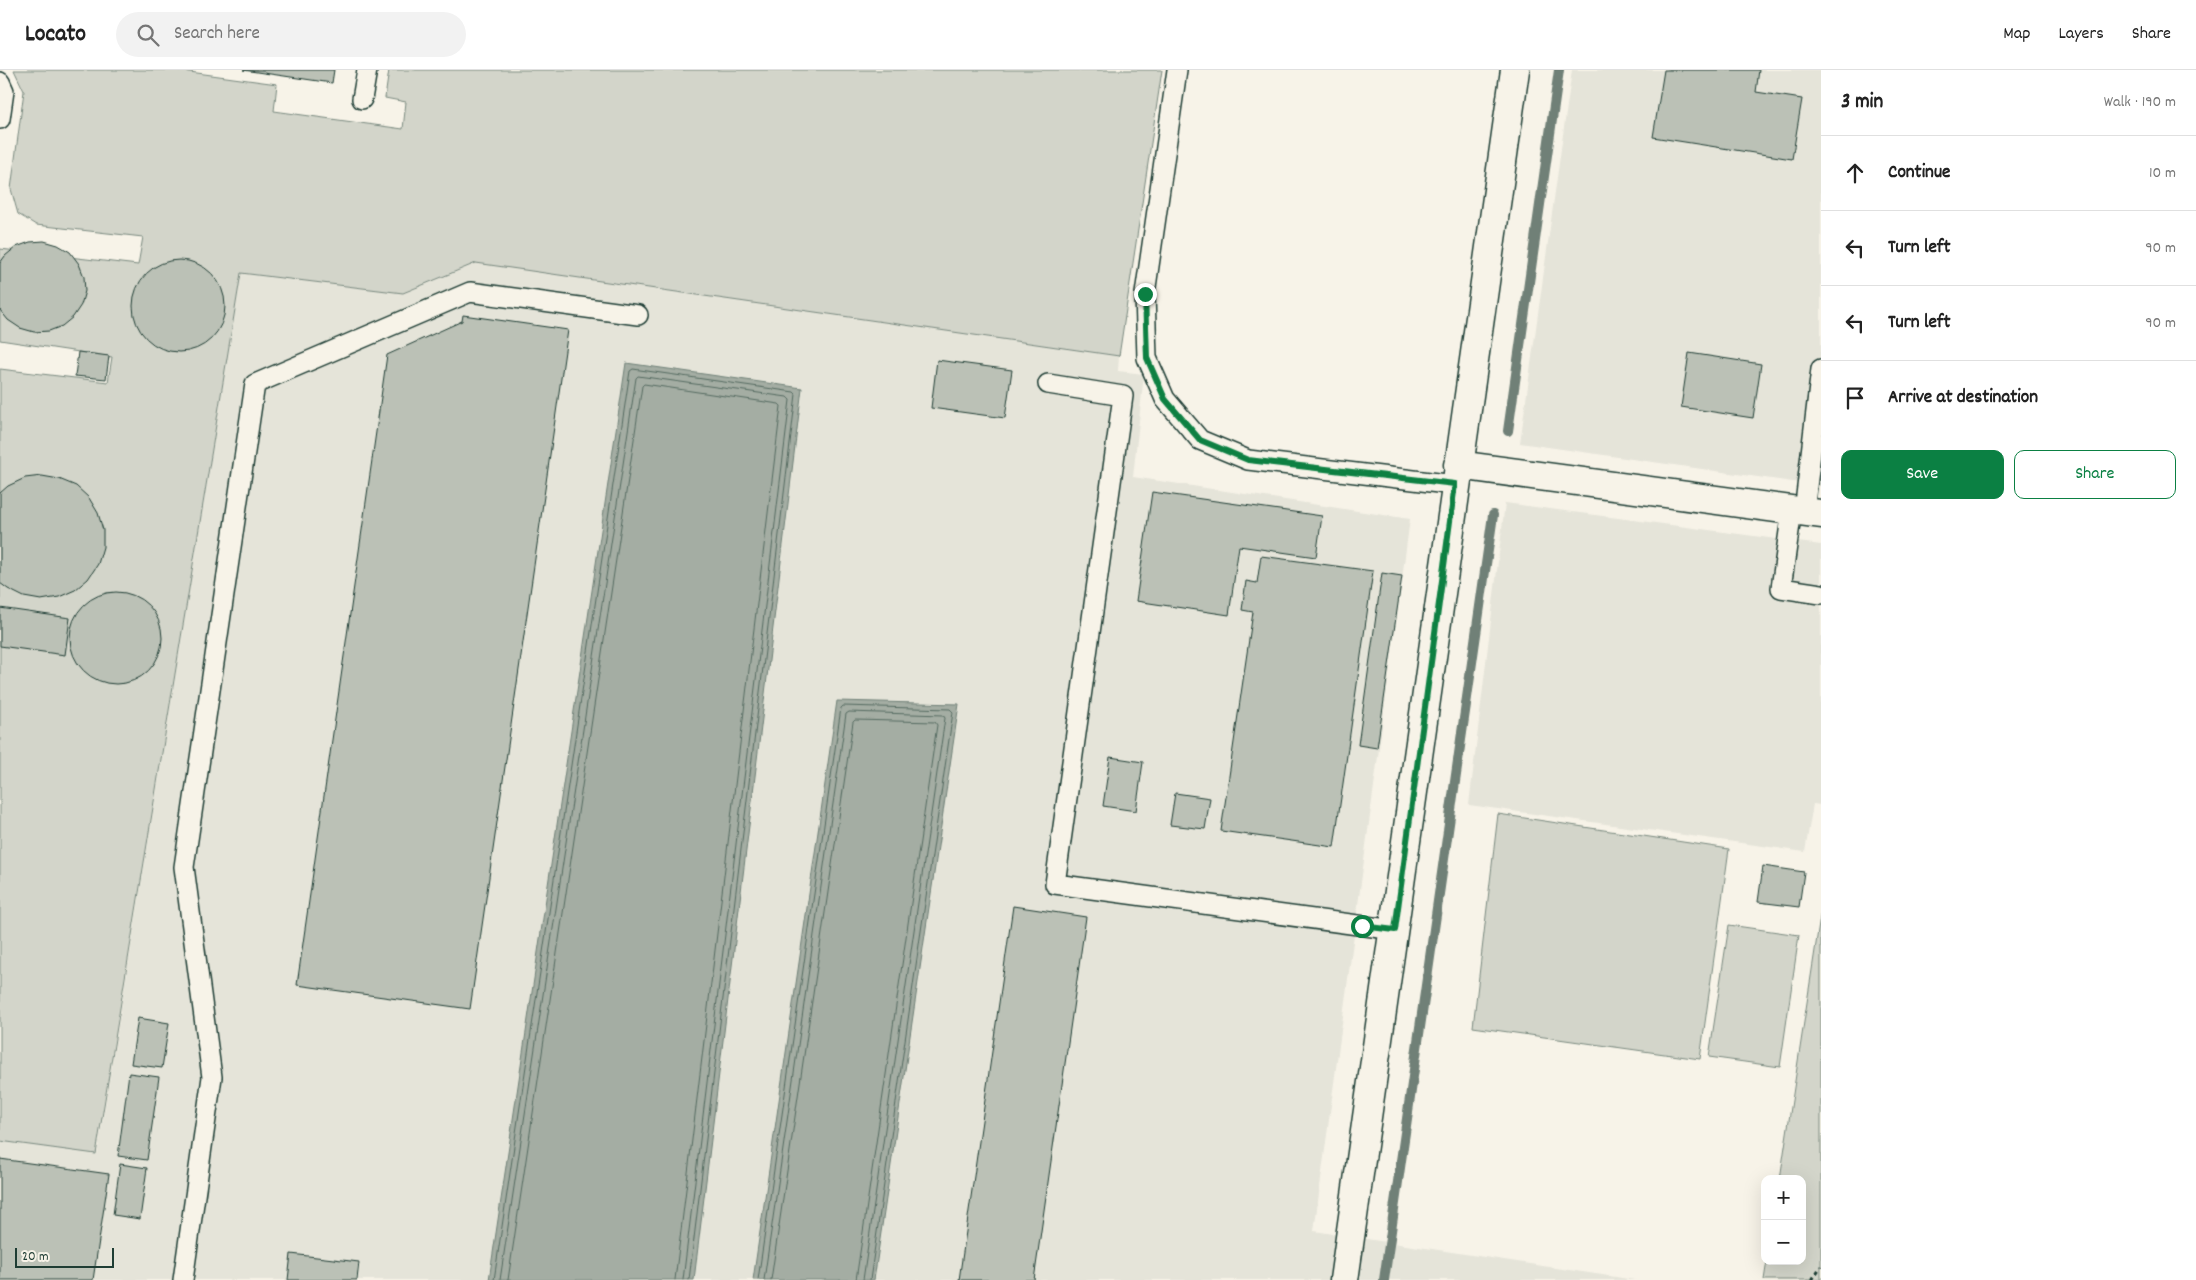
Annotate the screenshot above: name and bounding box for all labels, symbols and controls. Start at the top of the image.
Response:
search box [116,12,466,57]
text: Locato [25,18,86,52]
icon: search [134,21,162,49]
text: Search here [174,21,260,48]
text: Map [2003,22,2030,47]
text: Layers [2058,22,2104,47]
text: Share [2132,22,2171,47]
text: 3 min [1841,88,1883,118]
text: Walk · 190 m [2104,91,2176,114]
icon: ahead [1841,159,1869,187]
text: Continue [1888,160,1950,187]
text: 10 m [2149,162,2176,185]
icon: left [1841,234,1869,262]
text: Turn left [1888,235,1951,262]
text: 90 m [2145,237,2176,260]
route end [1134,283,1157,306]
icon: left [1841,309,1869,337]
text: Turn left [1888,310,1951,337]
text: 90 m [2145,312,2176,335]
icon: arrive [1841,384,1869,412]
text: Arrive at destination [1888,385,2038,412]
button: Save [1841,450,2004,499]
button: Share [2014,450,2176,499]
route start [1351,915,1374,938]
map controls [1761,1175,1806,1265]
button: + [1761,1175,1806,1220]
button: − [1761,1220,1806,1265]
scale bar [15,1245,114,1268]
text: 20 m [22,1247,49,1267]

